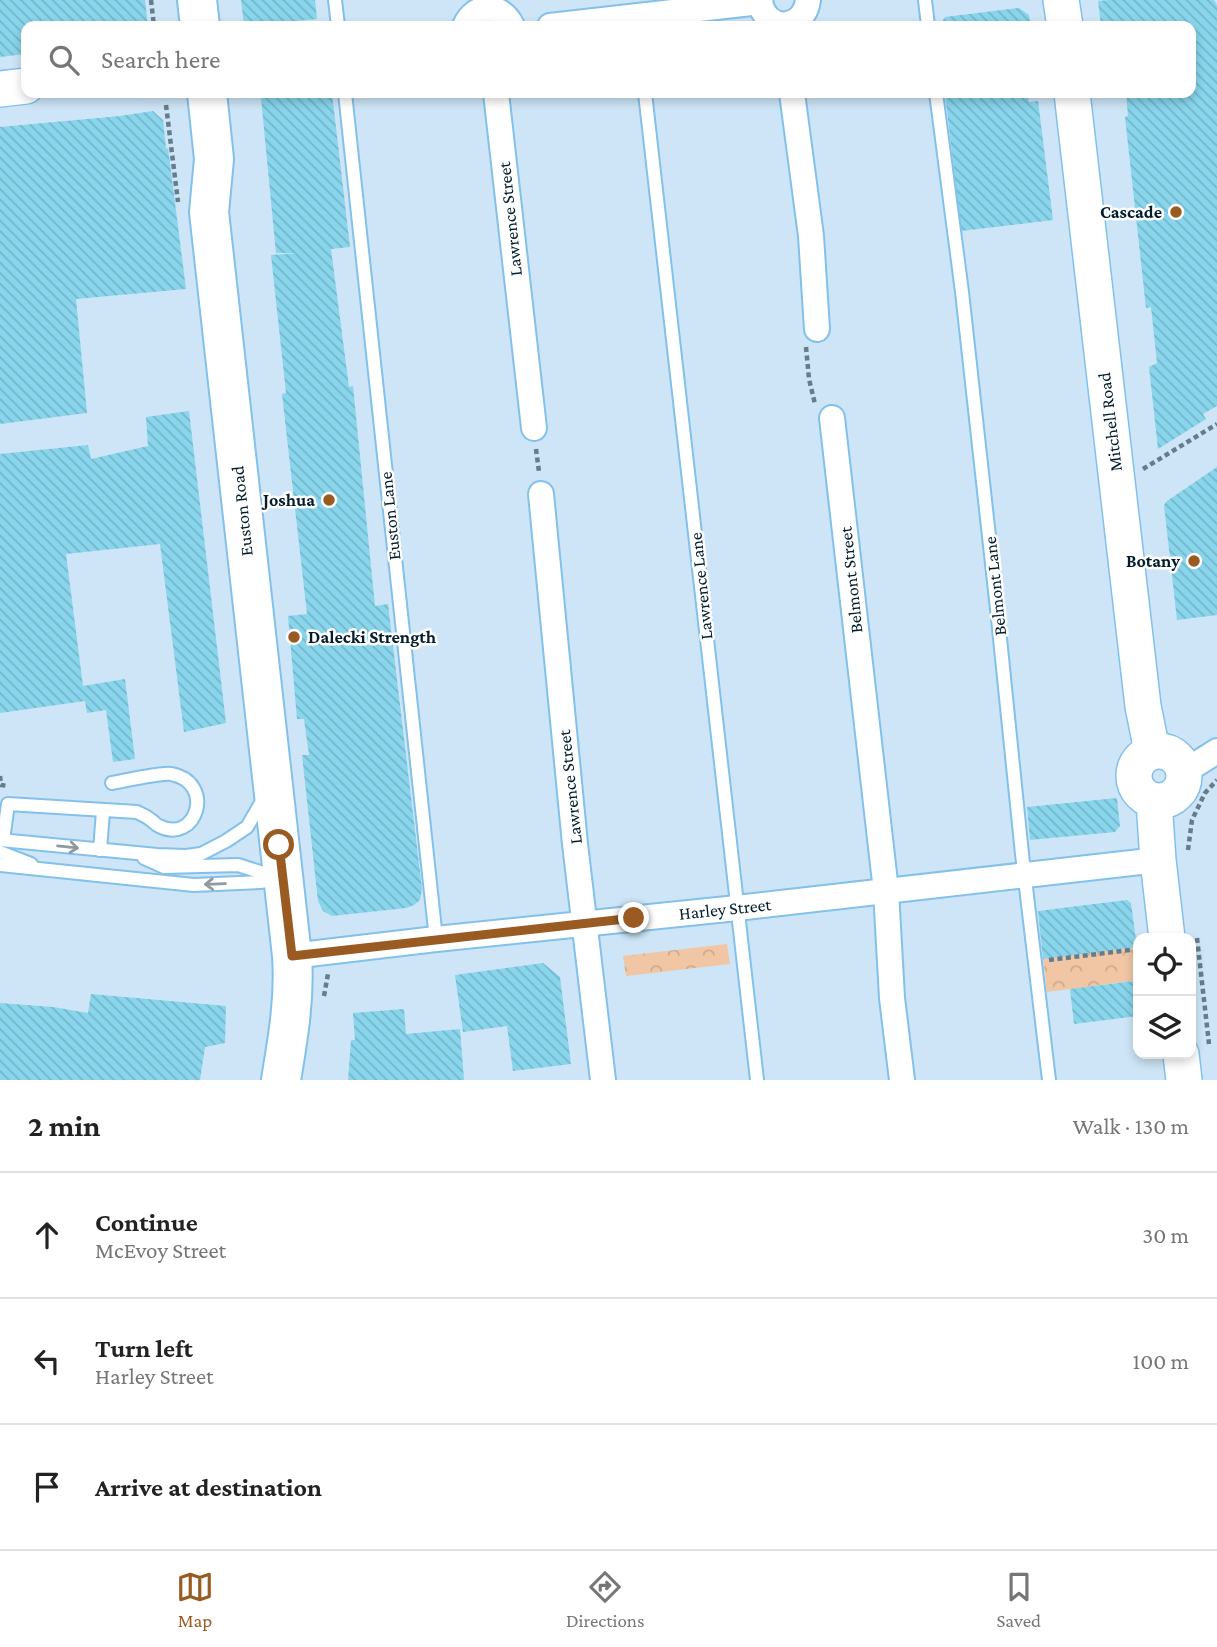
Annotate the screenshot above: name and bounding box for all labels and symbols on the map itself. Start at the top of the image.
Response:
street label: Lawrence Street [494,160,526,277]
place label: Cascade [1100,202,1162,222]
marker: Cascade [1168,204,1184,220]
street label: Mitchell Road [1094,371,1126,473]
street label: Euston Road [227,464,257,557]
street label: Euston Lane [375,471,405,561]
place label: Joshua [261,490,315,510]
marker: Joshua [321,492,337,508]
street label: Belmont Street [835,525,867,634]
street label: Lawrence Lane [685,531,717,641]
street label: Belmont Lane [980,535,1010,637]
place label: Botany [1126,551,1180,571]
marker: Botany [1186,553,1202,569]
place label: Dalecki Strength [308,627,437,647]
marker: Dalecki Strength [286,629,302,645]
street label: Lawrence Street [554,728,586,845]
route start [263,829,294,860]
one-way arrow [56,840,79,853]
one-way arrow [204,877,227,890]
street label: Harley Street [678,894,773,924]
route end [618,902,649,933]

